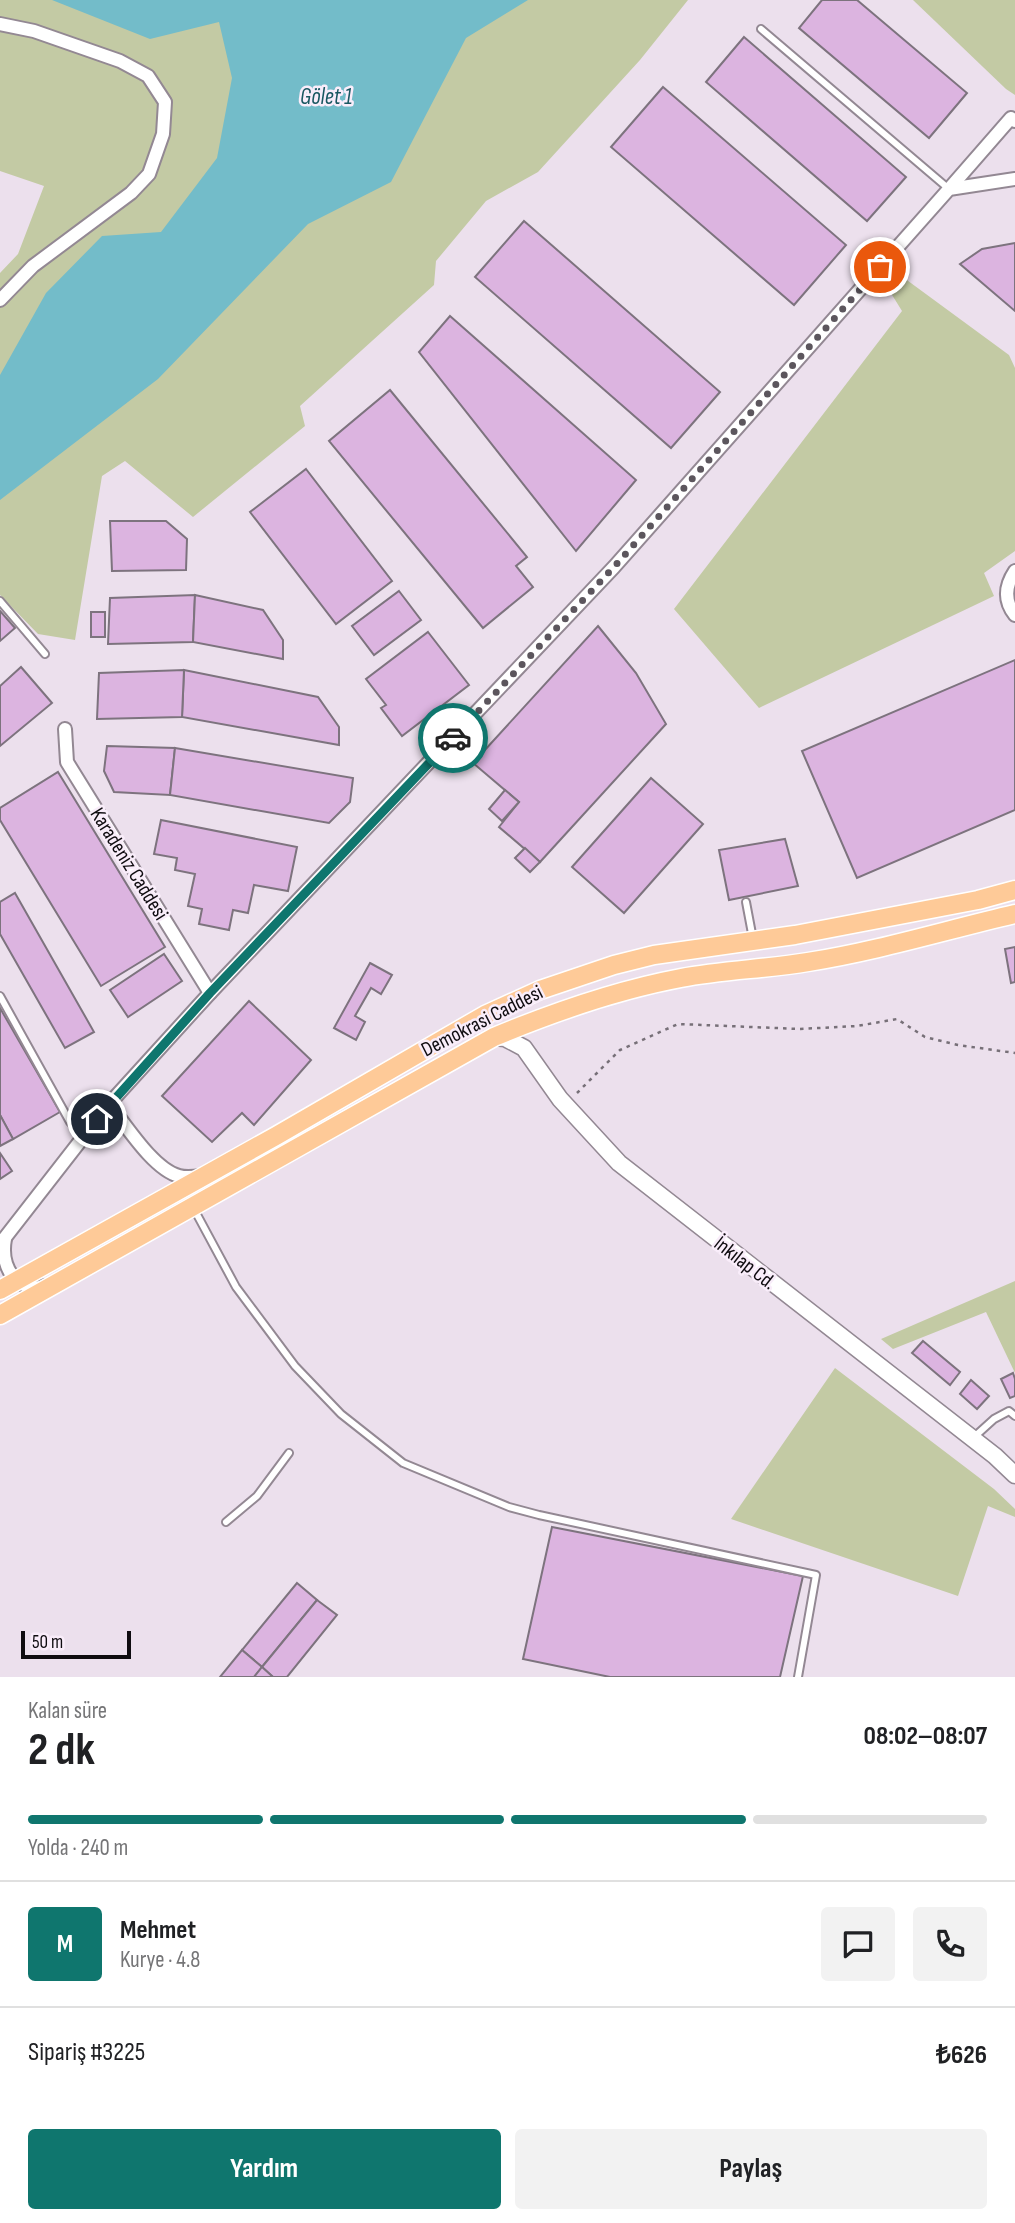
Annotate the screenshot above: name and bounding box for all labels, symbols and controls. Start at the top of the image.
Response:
water label: Gölet 1 [300,83,352,111]
pin [850,237,910,297]
icon: bag [861,248,899,286]
courier [418,703,488,773]
icon: car [434,719,472,757]
street label: Karadeniz Caddesi [85,803,173,925]
street label: Demokrasi Caddesi [417,980,547,1062]
pin [67,1089,127,1149]
icon: home [78,1100,116,1138]
street label: İnkılap Cd. [709,1231,781,1295]
scale bar [21,1628,131,1660]
text: 50 m [32,1631,63,1654]
text: Kalan süre [28,1697,107,1725]
text: 08:02–08:07 [864,1721,987,1752]
text: 2 dk [28,1723,95,1778]
text: Yolda · 240 m [28,1834,128,1862]
button: chat [821,1907,895,1981]
button: phone [913,1907,987,1981]
text: Mehmet [120,1915,196,1946]
text: M [57,1929,73,1960]
text: Kurye · 4.8 [120,1946,200,1974]
text: Sipariş #3225 [28,2037,145,2068]
text: ₺626 [936,2040,987,2071]
button: Yardım [28,2129,501,2209]
button: Paylaş [515,2129,987,2209]

